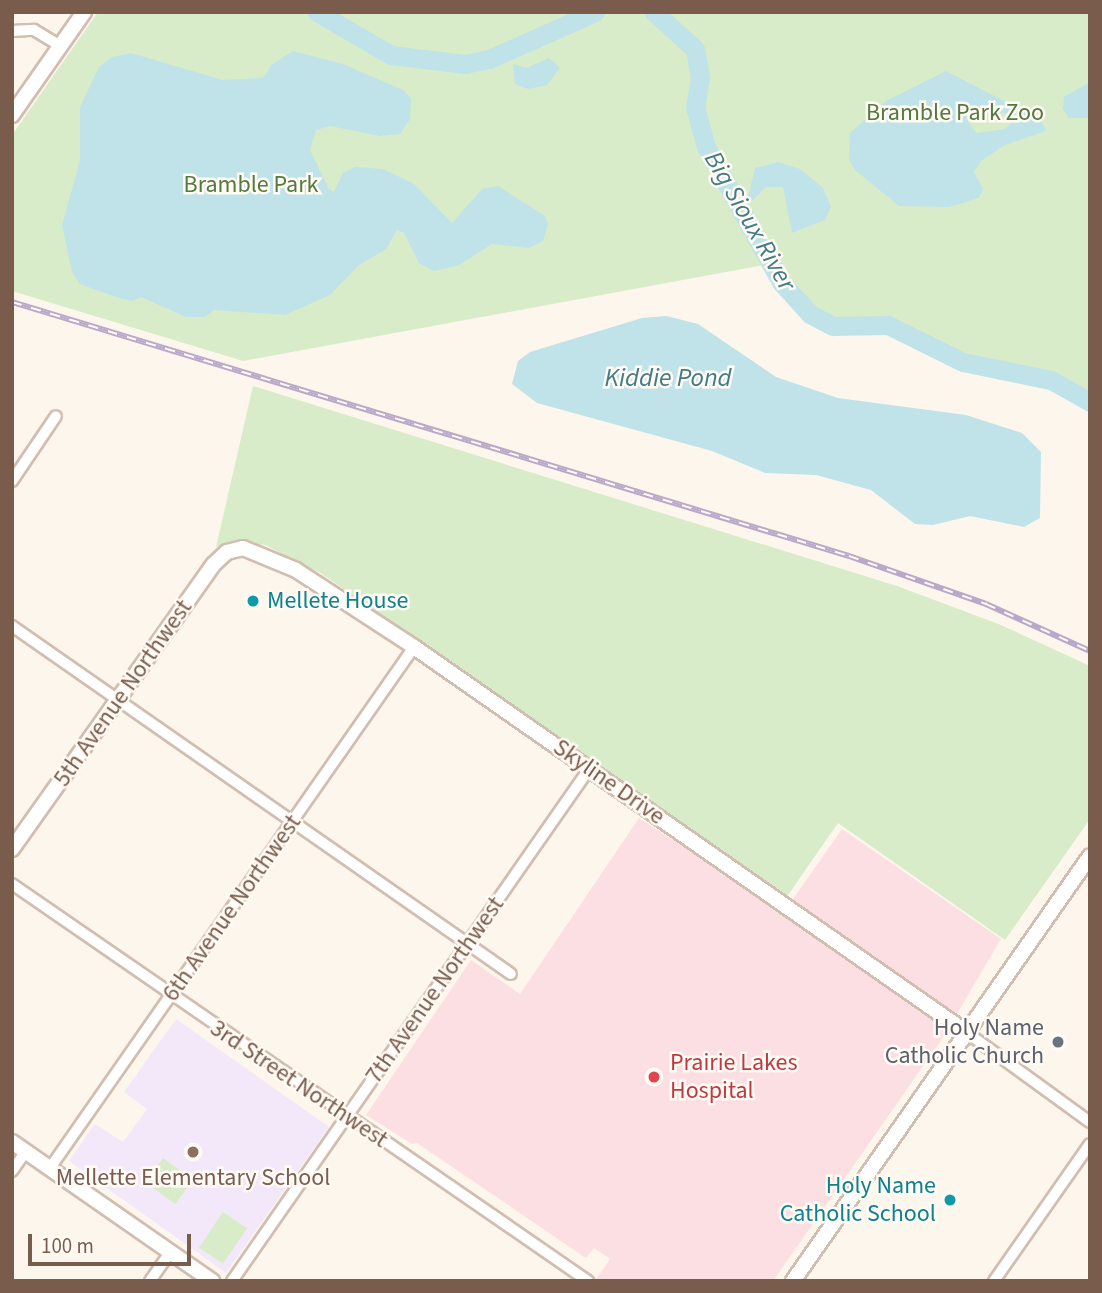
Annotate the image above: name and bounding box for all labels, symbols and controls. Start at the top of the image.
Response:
park label: Bramble Park Zoo [866,99,1044,127]
water label: Big Sioux River [697,146,803,296]
park label: Bramble Park [184,171,318,199]
water label: Kiddie Pond [604,362,732,394]
place label: Mellete House [267,587,408,615]
marker: Mellete House [245,593,261,609]
street label: 5th Avenue Northwest [48,594,198,792]
street label: Skyline Drive [548,733,670,831]
street label: 6th Avenue Northwest [157,809,307,1007]
street label: 7th Avenue Northwest [360,891,510,1089]
street label: 3rd Street Northwest [205,1014,393,1154]
place label: Holy Name Catholic Church [885,1014,1044,1070]
marker: Holy Name Catholic Church [1050,1034,1066,1050]
place label: Prairie Lakes Hospital [670,1049,797,1105]
marker: Prairie Lakes Hospital [644,1067,664,1087]
marker: Mellette Elementary School [185,1144,201,1160]
place label: Mellette Elementary School [56,1164,330,1192]
place label: Holy Name Catholic School [780,1172,936,1228]
marker: Holy Name Catholic School [942,1192,958,1208]
scale bar [32,1220,194,1264]
text: 100 m [41,1231,94,1261]

